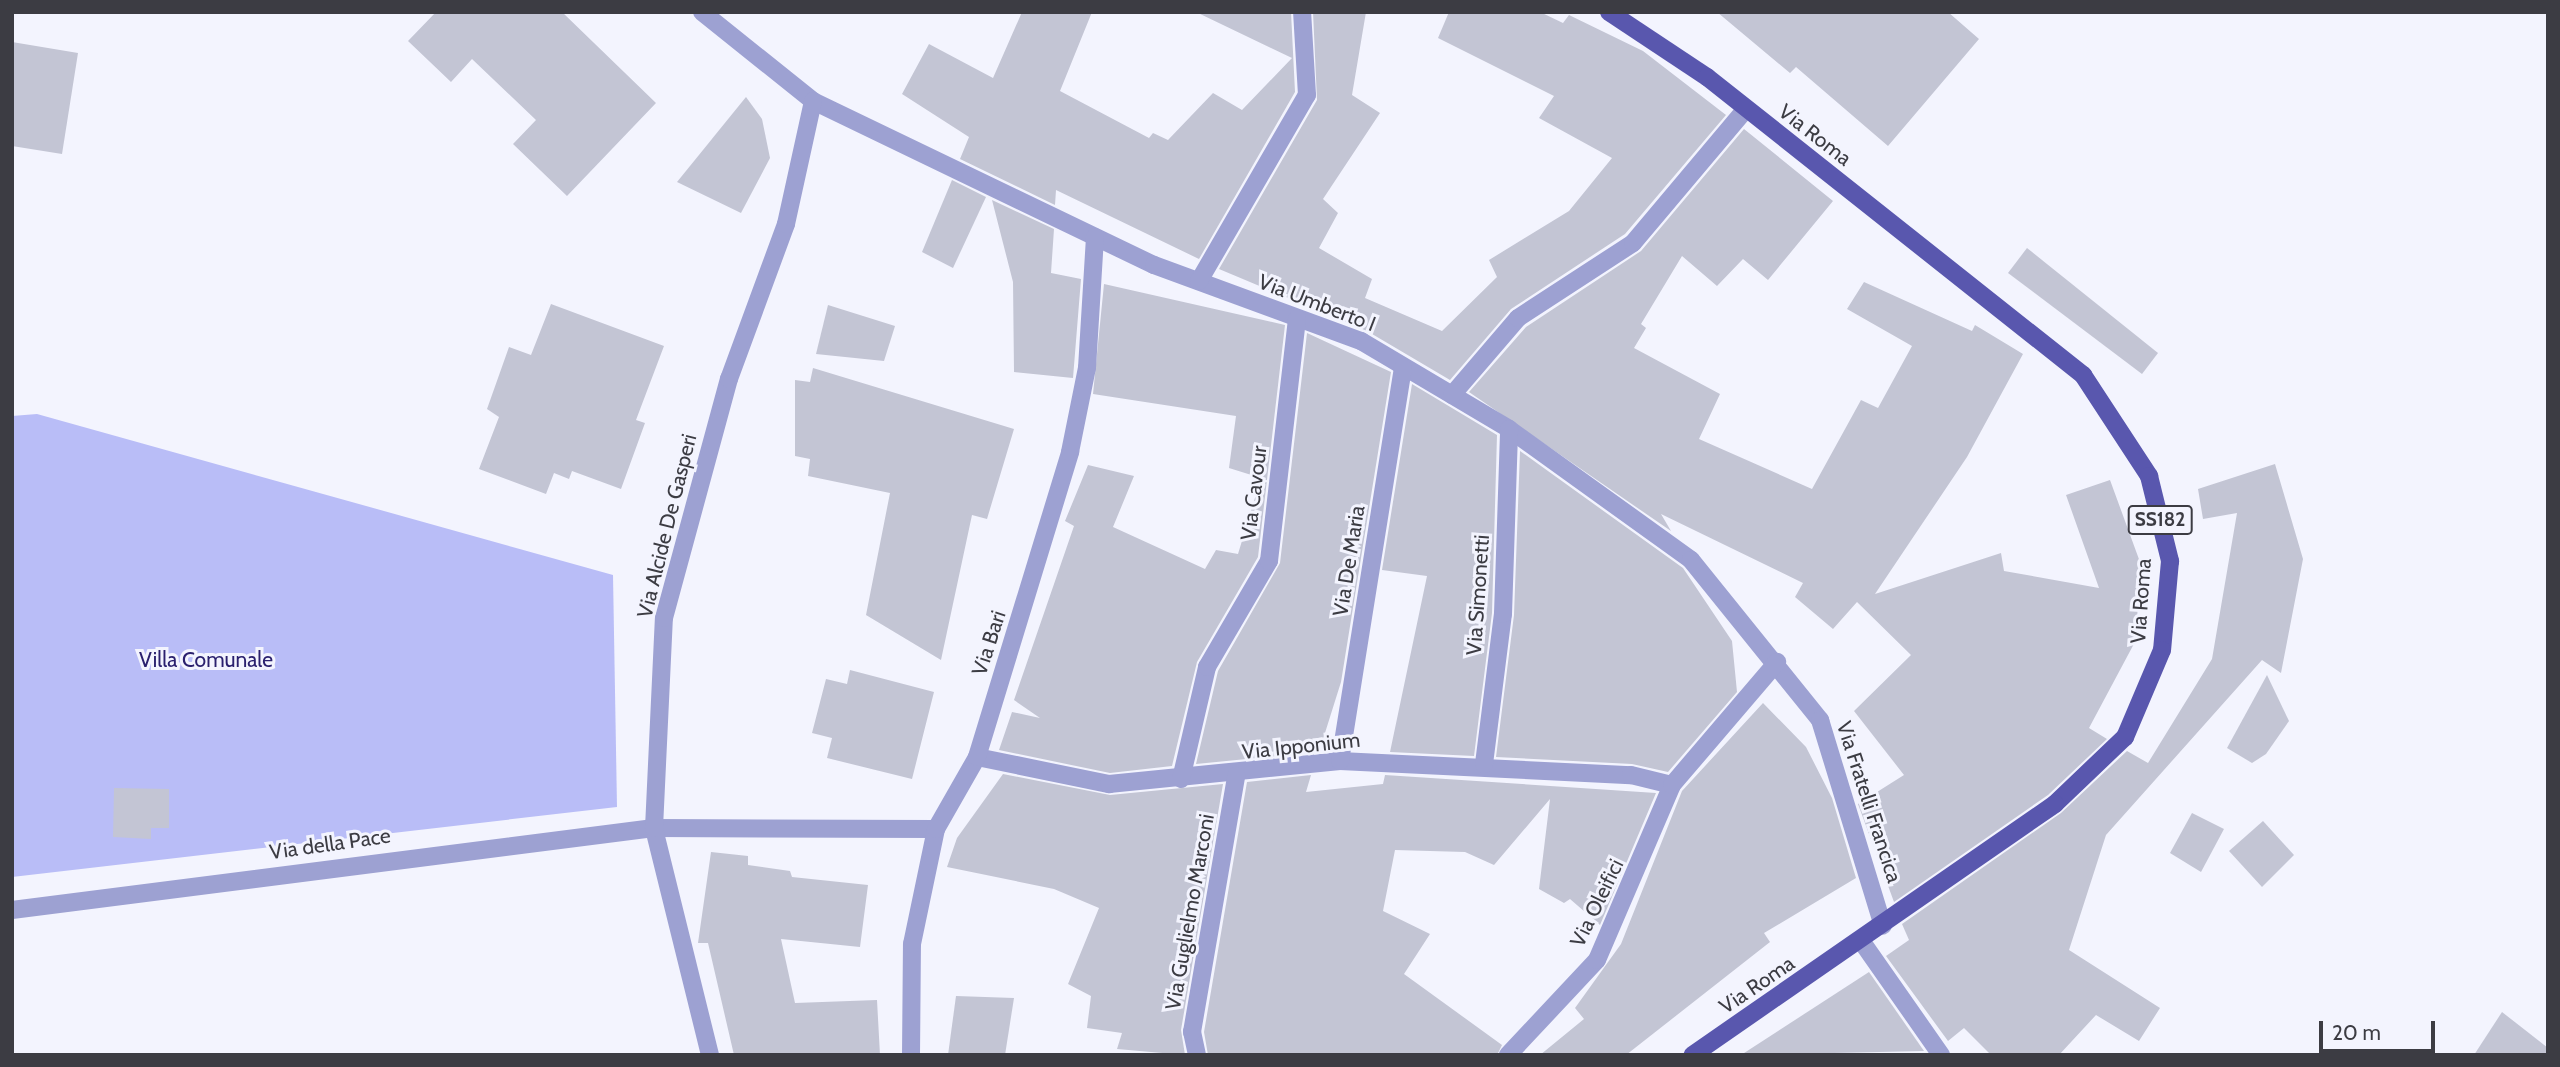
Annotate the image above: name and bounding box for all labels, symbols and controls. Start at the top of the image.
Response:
street label: Via Roma [1774,99,1856,171]
street label: Via Umberto I [1255,269,1379,337]
street label: Via Alcide De Gasperi [632,431,702,621]
street label: Via Cavour [1236,444,1272,542]
street label: Via De Maria [1328,504,1370,618]
road number: SS182 [2127,505,2193,536]
street label: Via Simonetti [1461,534,1495,656]
street label: Via Roma [2125,558,2157,644]
street label: Via Bari [967,607,1011,679]
park label: Villa Comunale [139,647,273,673]
street label: Via Fratelli Francica [1831,718,1907,886]
street label: Via Ipponium [1241,727,1361,765]
street label: Via Guglielmo Marconi [1160,812,1220,1012]
street label: Via della Pace [268,823,392,865]
street label: Via Oleifici [1565,855,1629,951]
street label: Via Roma [1715,951,1799,1019]
scale bar [2322,1007,2438,1052]
text: 20 m [2332,1020,2381,1045]

